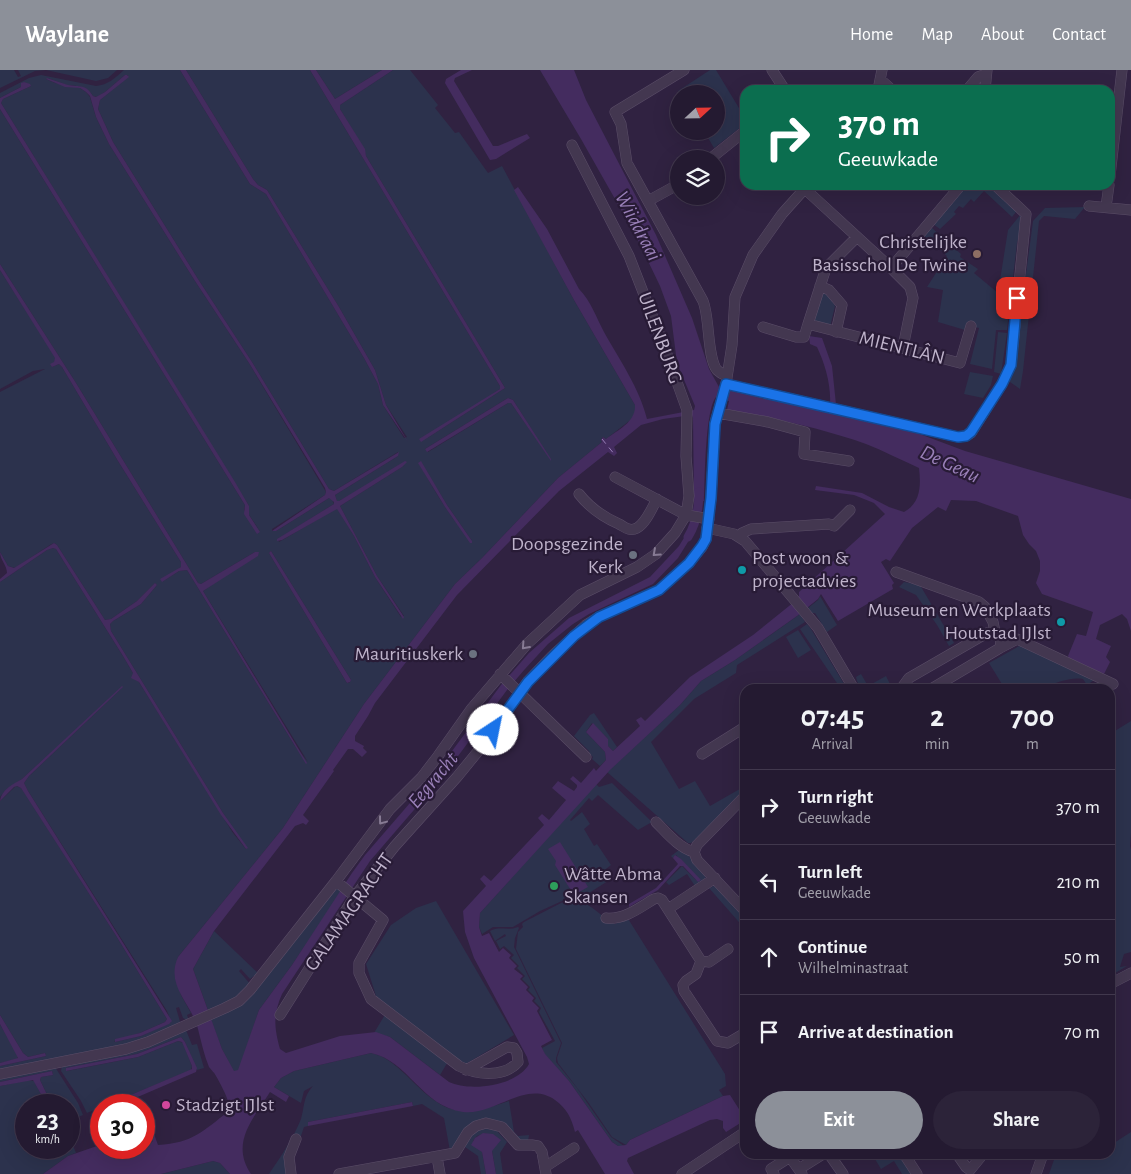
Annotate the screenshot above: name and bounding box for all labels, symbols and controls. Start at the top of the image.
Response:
text: Waylane [25,23,109,47]
text: Home [850,26,893,44]
text: Map [921,26,953,44]
text: About [981,26,1024,44]
text: Contact [1052,26,1106,44]
north arrow [670,85,725,140]
map controls [670,85,725,205]
icon: right [755,105,820,170]
text: 370 m [838,107,920,142]
text: Geeuwkade [838,148,938,170]
button: layers [670,150,725,205]
water label: Wiiddraai [611,188,665,265]
place label: Christelijke Basisschol De Twine [812,232,967,275]
marker: Christelijke Basisschol De Twine [971,248,983,260]
pin [996,277,1038,319]
icon: arrive [1003,284,1031,312]
street label: UILENBURG [634,290,686,386]
street label: MIENTLÂN [857,327,947,368]
water label: De Geau [917,441,983,487]
place label: Doopsgezinde Kerk [511,534,623,577]
one-way arrow [653,547,662,556]
place label: Post woon & projectadvies [752,548,856,591]
marker: Doopsgezinde Kerk [627,549,639,561]
marker: Post woon & projectadvies [736,564,748,576]
place label: Museum en Werkplaats Houtstad IJlst [867,600,1052,643]
marker: Museum en Werkplaats Houtstad IJlst [1055,616,1067,628]
one-way arrow [522,641,531,650]
place label: Mauritiuskerk [354,644,463,664]
marker: Mauritiuskerk [467,648,479,660]
text: 07:45 [801,702,864,732]
text: 2 [930,702,944,732]
text: 700 [1010,702,1054,732]
position arrow [466,703,518,755]
text: Arrival [812,736,853,752]
text: min [925,736,950,752]
text: m [1026,736,1039,752]
water label: Eegracht [404,748,462,812]
text: Turn right [798,788,873,807]
icon: right [755,793,783,821]
text: 370 m [1056,798,1100,817]
text: Geeuwkade [798,810,871,826]
one-way arrow [379,815,387,824]
street label: GALAMAGRACHT [301,849,397,974]
text: Turn left [798,863,862,882]
place label: Wâtte Abma Skansen [564,864,662,907]
icon: left [755,868,783,896]
text: 210 m [1056,873,1100,892]
marker: Wâtte Abma Skansen [548,880,560,892]
text: Geeuwkade [798,885,871,901]
text: Continue [798,938,867,957]
icon: ahead [755,943,783,971]
text: 50 m [1064,948,1100,967]
text: Wilhelminastraat [798,960,908,976]
icon: arrive [755,1018,783,1046]
text: Arrive at destination [798,1023,954,1042]
text: 70 m [1064,1023,1100,1042]
button: Exit [755,1091,923,1149]
button: Share [933,1091,1100,1149]
speed limit sign: 30 [90,1094,155,1159]
place label: Stadzigt IJlst [176,1095,275,1115]
marker: Stadzigt IJlst [160,1099,172,1111]
text: 23 [36,1108,59,1133]
text: km/h [35,1133,60,1145]

